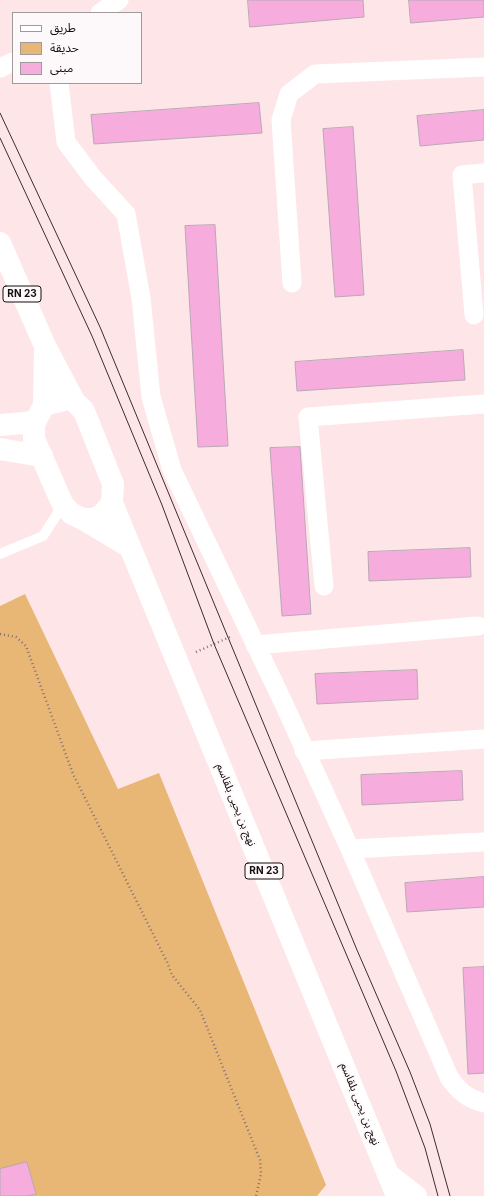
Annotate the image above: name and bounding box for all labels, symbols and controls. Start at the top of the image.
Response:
legend [12,12,142,84]
text: طريق [50,20,76,35]
text: حديقة [50,40,79,55]
text: مبنى [50,60,73,75]
road number: RN 23 [3,286,41,302]
street label: نهج بن يحيى بلقاسم [213,762,259,848]
road number: RN 23 [245,863,283,879]
street label: نهج بن يحيى بلقاسم [337,1061,383,1147]

